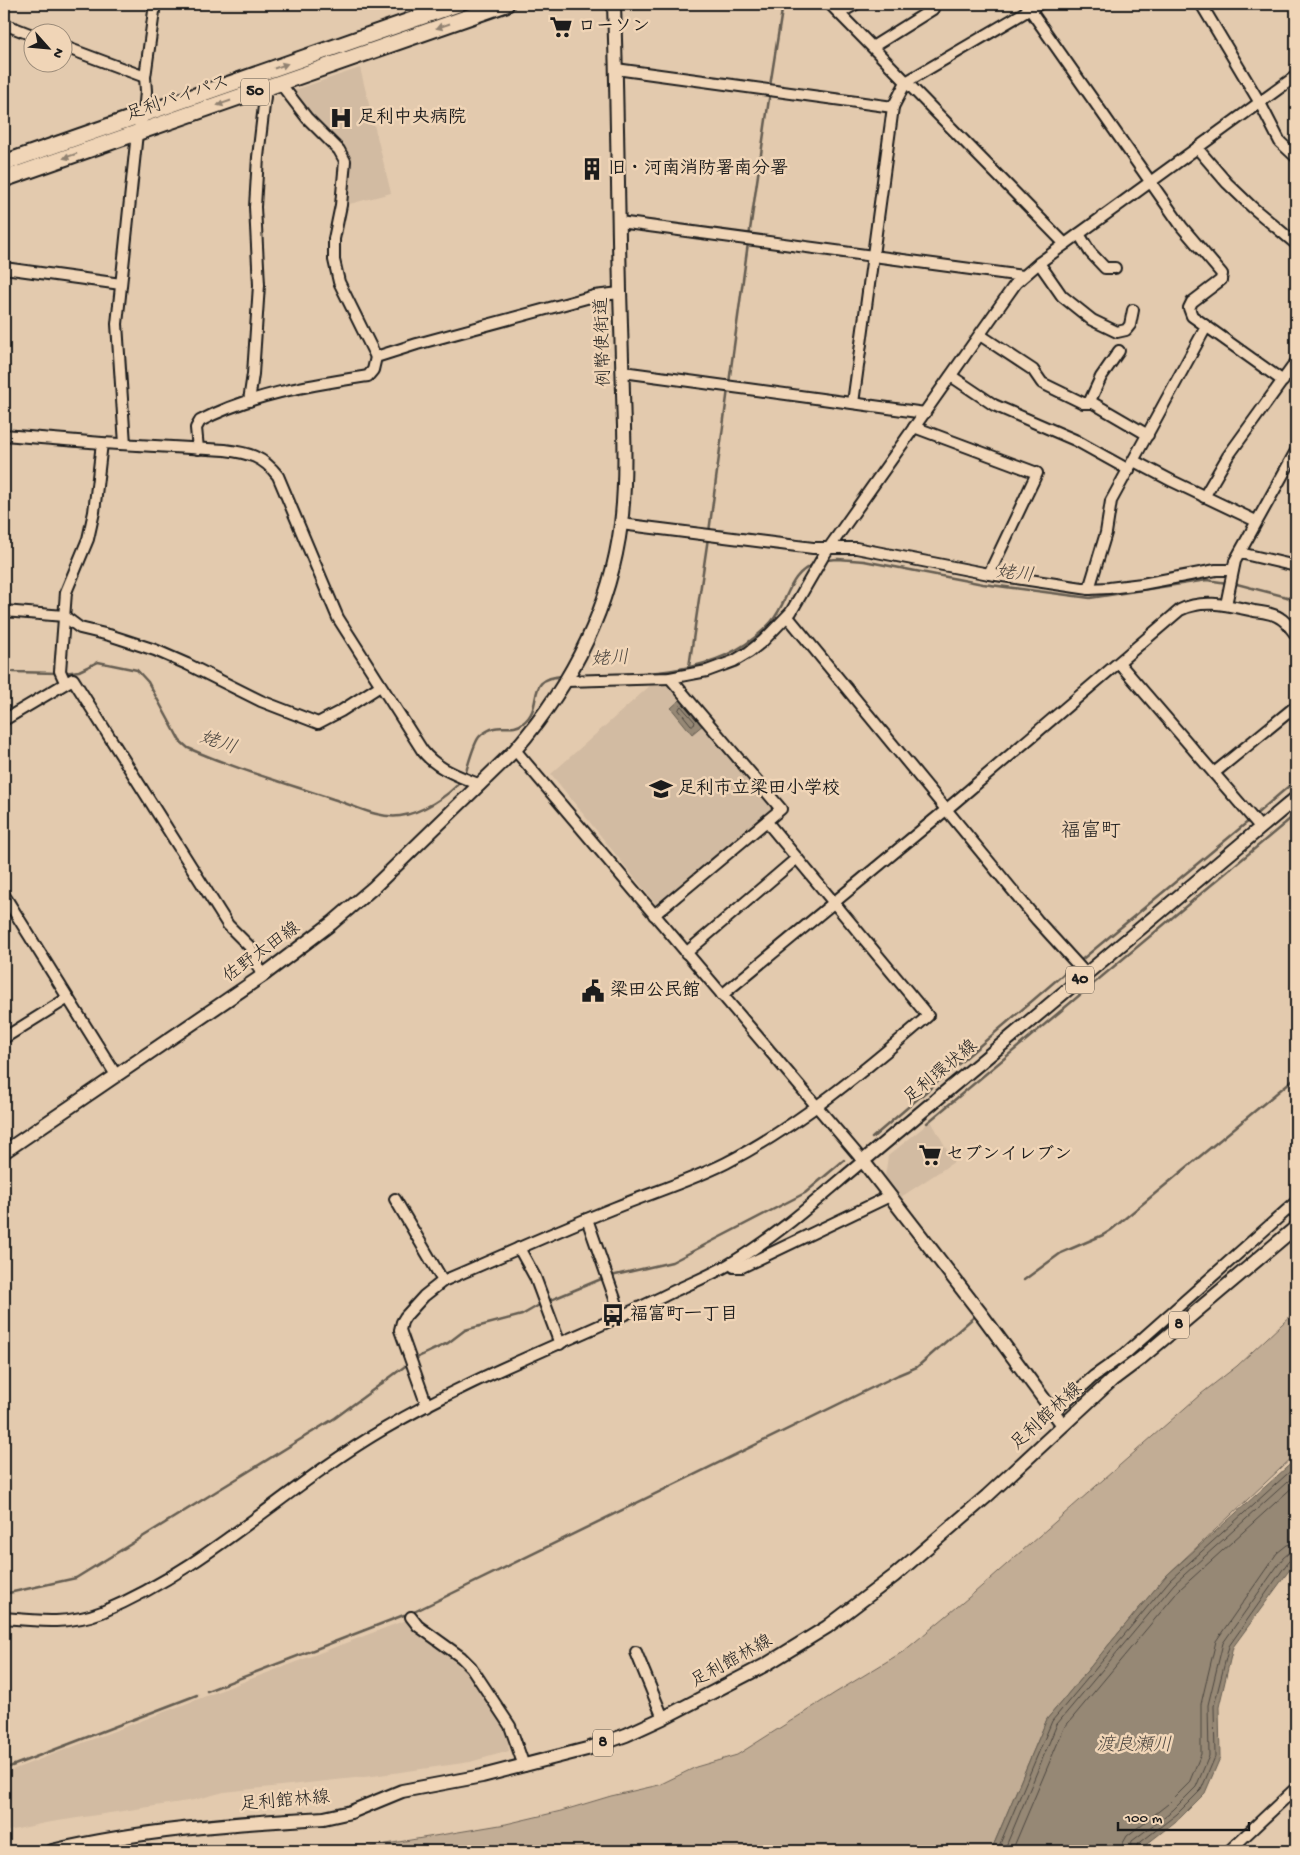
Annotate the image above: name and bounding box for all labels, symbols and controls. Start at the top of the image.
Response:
supermarket icon: ローソン [548,14,574,40]
place label: ローソン [578,17,650,38]
north arrow [22,22,72,72]
one-way arrow [435,22,450,30]
text: N [48,45,67,61]
one-way arrow [274,62,289,70]
street label: 足利バイパス [123,71,232,126]
road number: 50 [241,78,269,105]
one-way arrow [216,99,231,107]
hospital icon: 足利中央病院 [328,105,354,131]
place label: 足利中央病院 [358,107,466,129]
one-way arrow [63,153,78,160]
building icon: 旧・河南消防署南分署 [579,156,605,182]
place label: 旧・河南消防署南分署 [608,158,788,180]
street label: 例幣使街道 [591,297,616,387]
water label: 姥川 [995,561,1035,589]
water label: 姥川 [590,648,630,672]
water label: 姥川 [196,727,240,761]
school or university icon: 足利市立梁田小学校 [648,776,674,802]
place label: 足利市立梁田小学校 [678,778,840,800]
district label: 福富町 [1061,819,1121,844]
street label: 佐野太田線 [219,917,305,988]
road number: 40 [1066,966,1094,994]
public building icon: 梁田公民館 [580,978,606,1004]
place label: 梁田公民館 [610,980,700,1002]
street label: 足利環状線 [899,1035,982,1110]
supermarket icon: セブンイレブン [917,1142,943,1168]
place label: セブンイレブン [946,1144,1072,1166]
bus stop icon: 福富町一丁目 [600,1302,626,1328]
place label: 福富町一丁目 [630,1304,738,1326]
road number: 8 [1169,1312,1189,1338]
street label: 足利館林線 [1006,1378,1087,1455]
street label: 足利館林線 [687,1630,776,1693]
road number: 8 [593,1730,613,1756]
water label: 渡良瀬川 [1096,1734,1172,1758]
street label: 足利館林線 [239,1787,331,1816]
scale bar [1118,1800,1249,1832]
text: 100 m [1124,1810,1163,1828]

